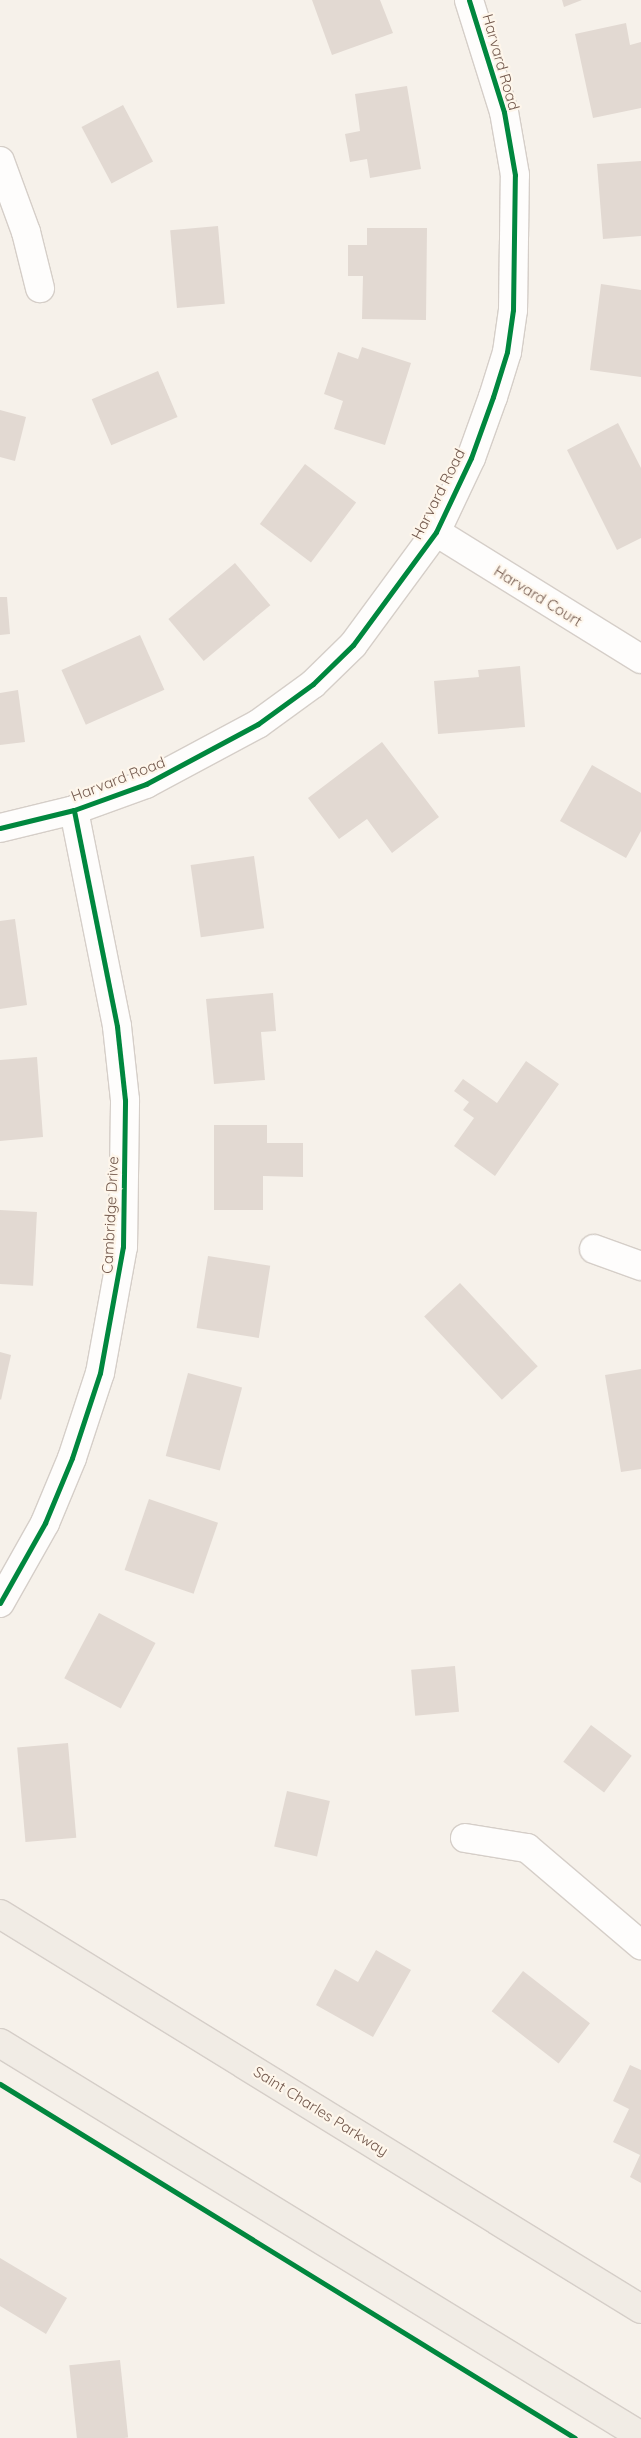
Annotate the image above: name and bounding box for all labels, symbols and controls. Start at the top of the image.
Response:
street label: Harvard Road [479,12,523,112]
street label: Harvard Road [407,446,469,542]
street label: Harvard Court [491,562,585,630]
street label: Harvard Road [68,753,168,805]
street label: Cambridge Drive [98,1156,122,1274]
street label: Saint Charles Parkway [250,2062,392,2160]

